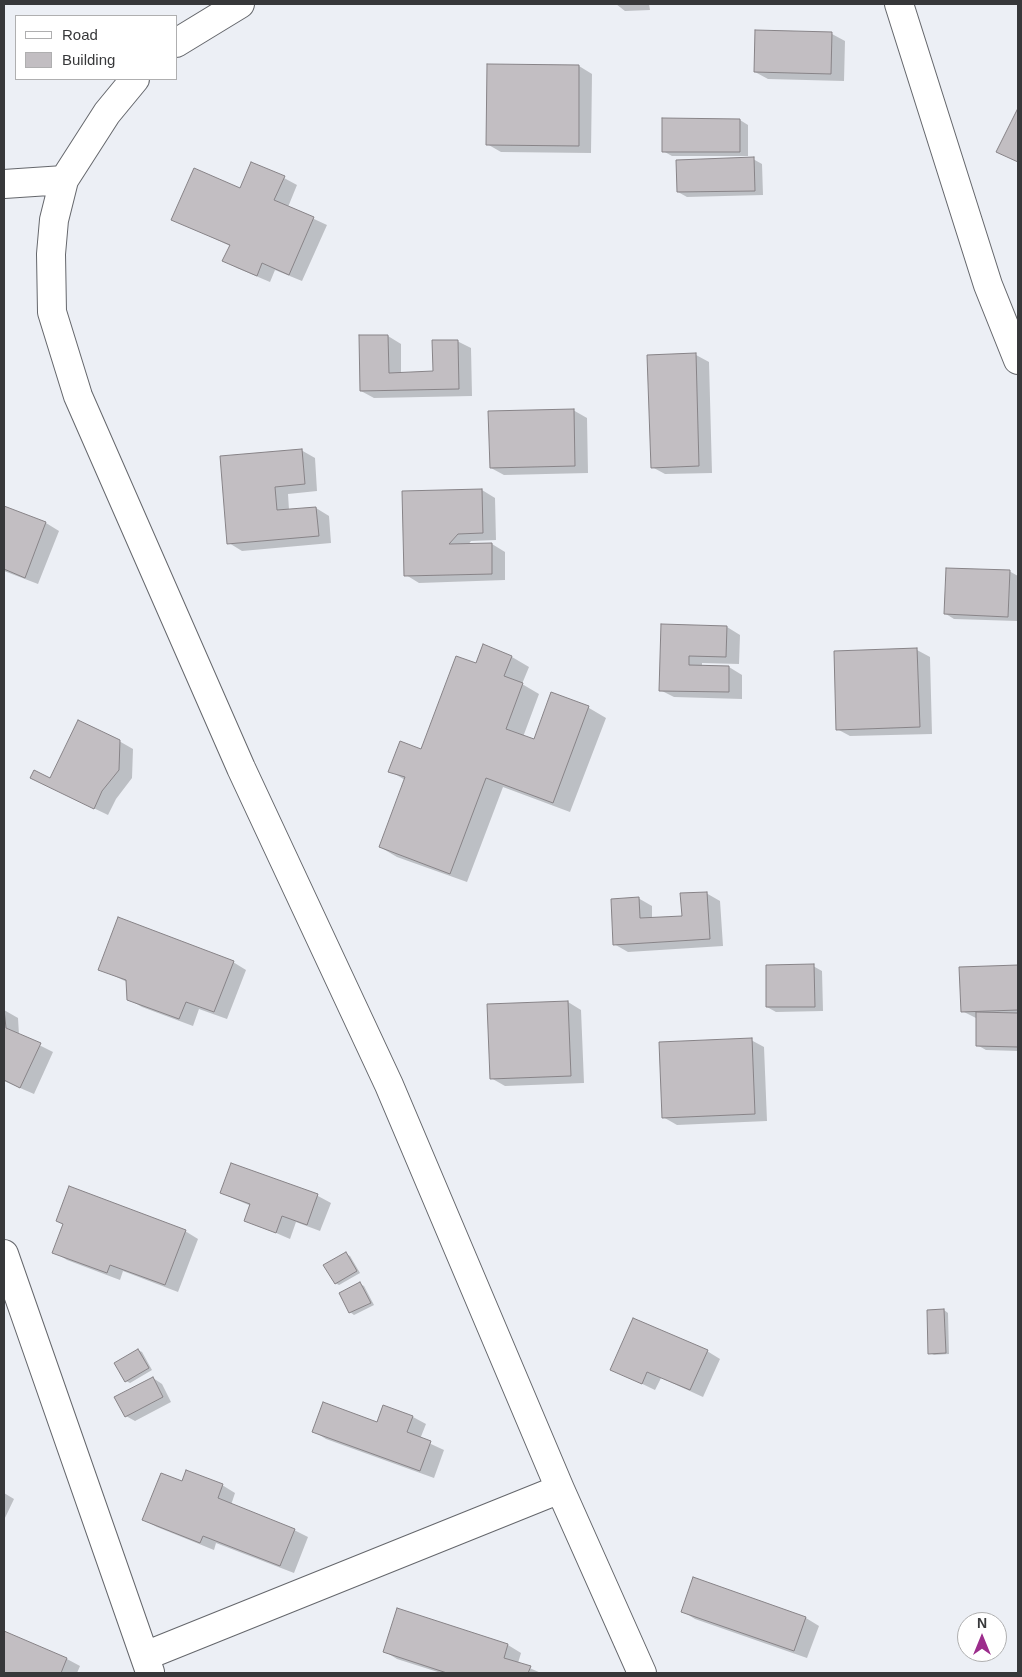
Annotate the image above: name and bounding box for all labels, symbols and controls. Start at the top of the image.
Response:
legend [15,15,178,80]
text: Road [62,26,98,43]
text: Building [62,51,115,68]
north arrow [957,1612,1007,1662]
text: N [977,1615,987,1631]

